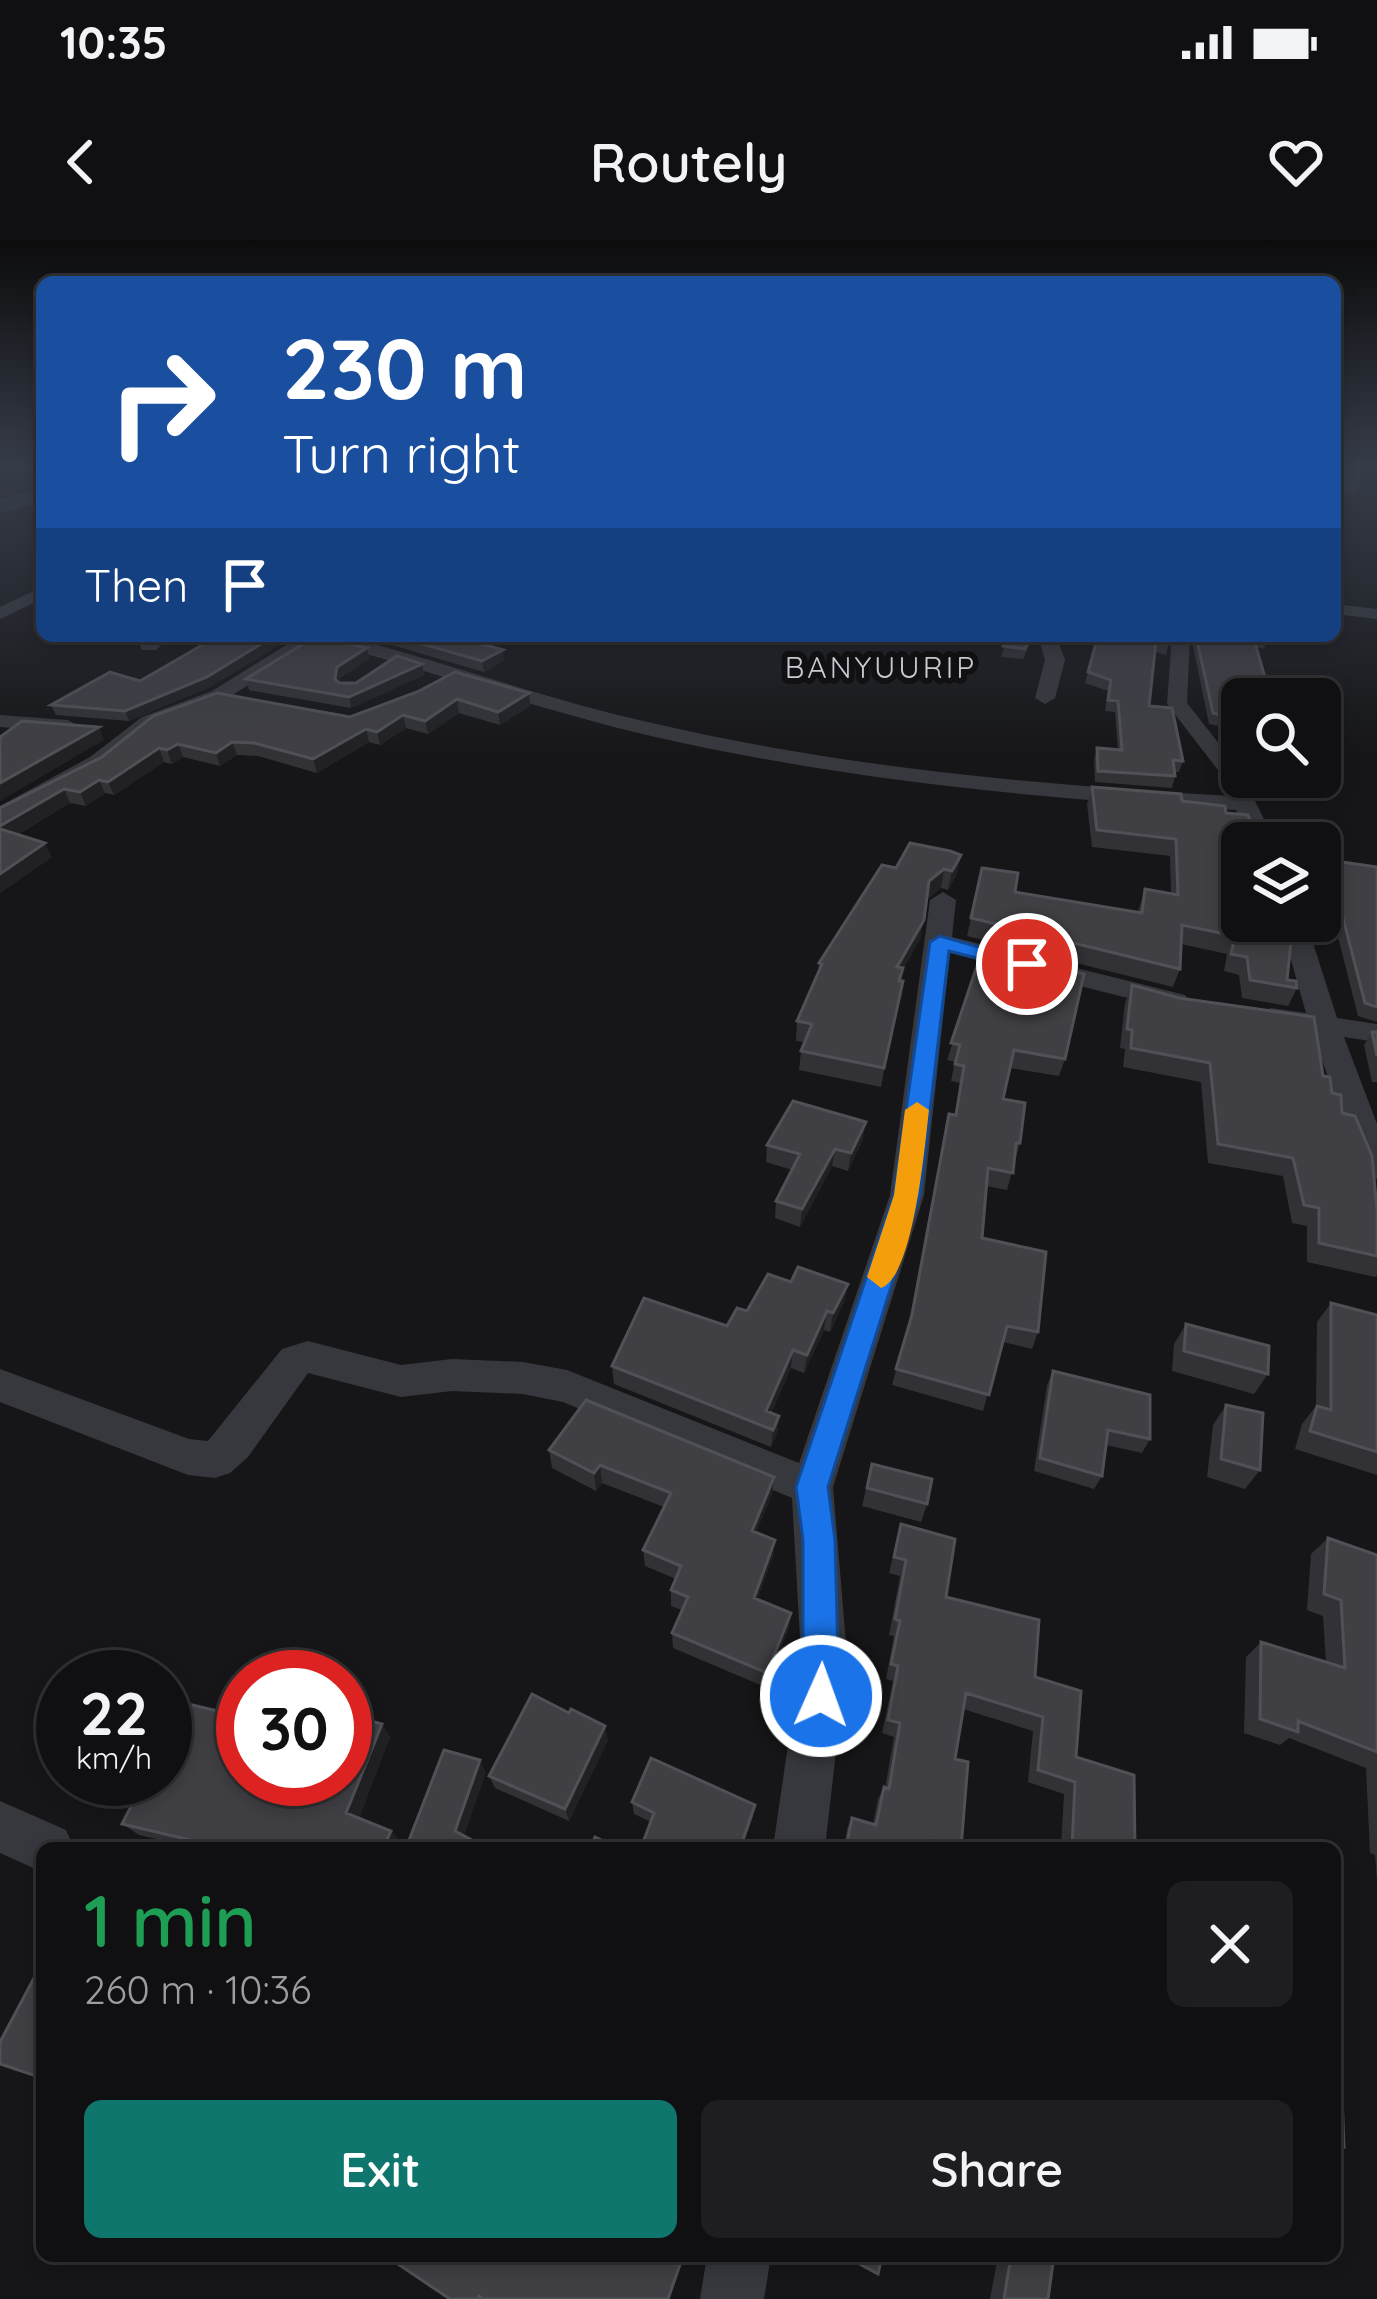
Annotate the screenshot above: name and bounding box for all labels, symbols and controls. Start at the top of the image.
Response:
text: 10:35 [60,14,168,70]
text: Routely [590,128,787,196]
icon: back [48,129,114,195]
icon: heart [1263,129,1329,195]
text: 230 m [282,315,527,420]
icon: right [84,324,240,480]
text: Turn right [282,419,521,487]
icon: arrive [212,552,278,618]
text: Then [84,557,188,613]
district label: BANYUURIP [785,648,977,686]
map controls [1221,678,1341,942]
button: search [1221,678,1341,798]
button: layers [1221,822,1341,942]
pin [976,913,1078,1015]
icon: arrive [994,931,1060,997]
position arrow [758,1633,884,1759]
speed limit sign: 30 [216,1650,372,1806]
text: 22 [80,1675,148,1750]
text: km/h [76,1739,152,1777]
text: 1 min [84,1875,257,1965]
button: close [1167,1881,1293,2007]
text: 260 m · 10:36 [84,1965,311,2014]
button: Exit [84,2100,677,2238]
button: Share [701,2100,1293,2238]

